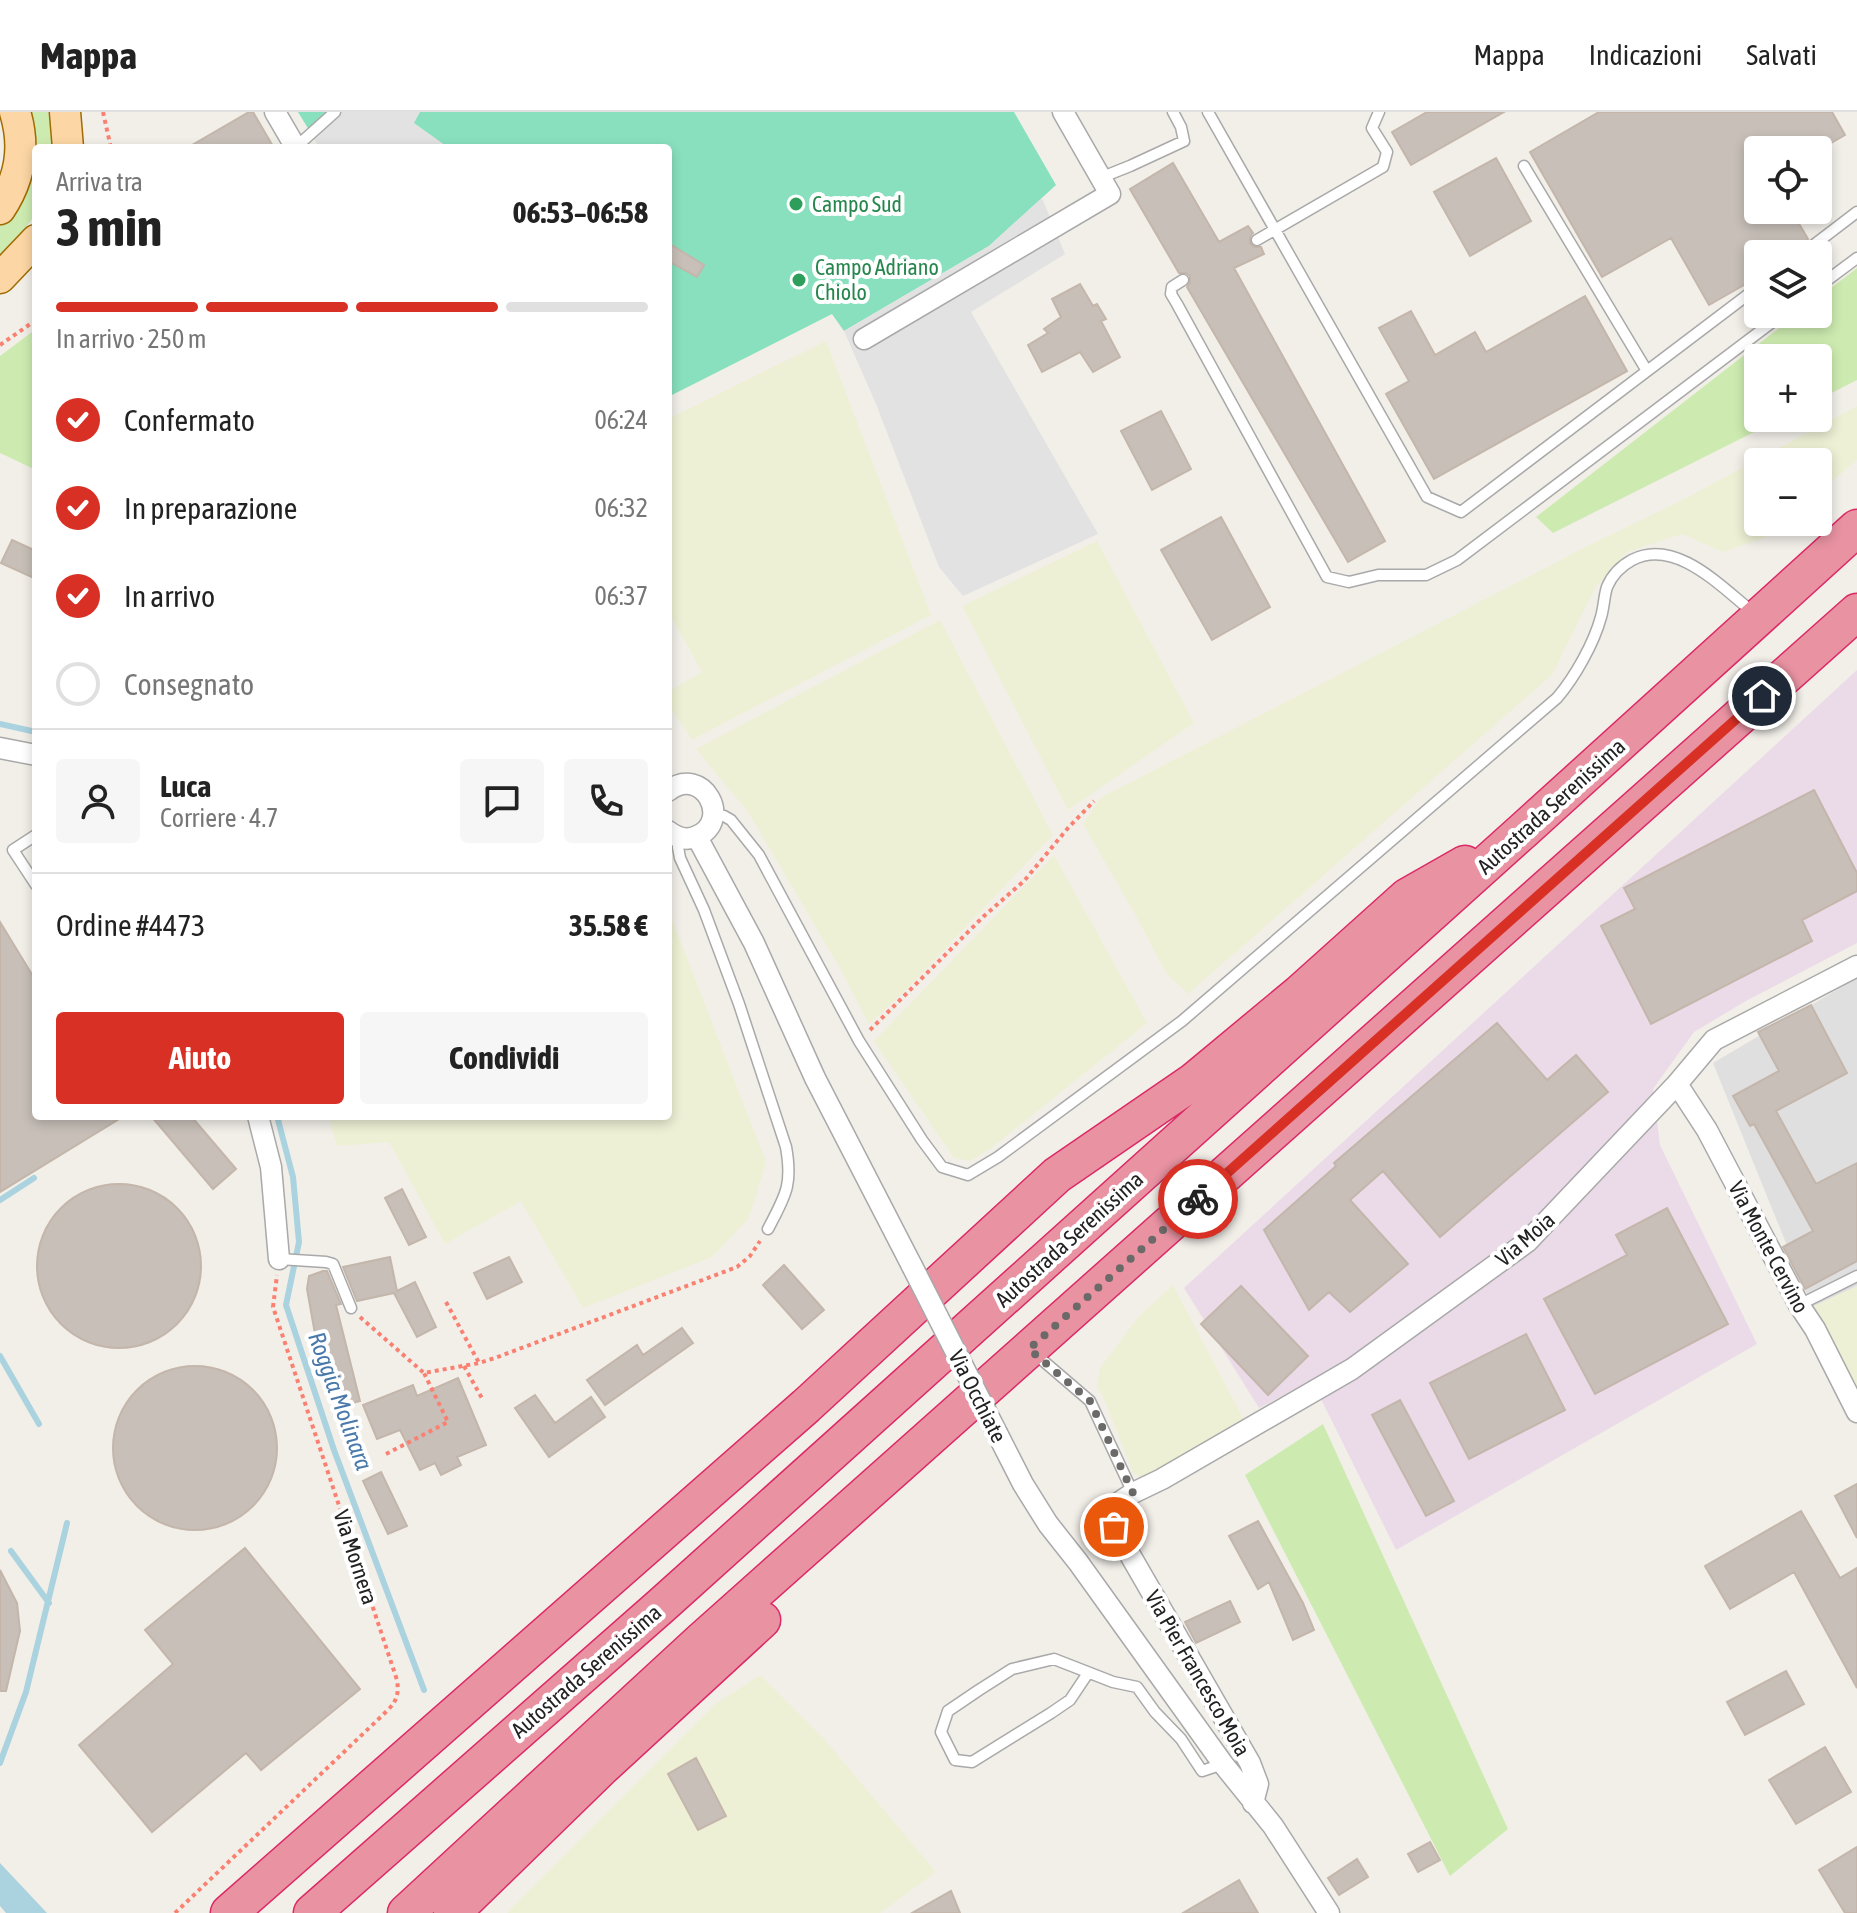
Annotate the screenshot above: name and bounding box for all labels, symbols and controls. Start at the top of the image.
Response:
text: Mappa [40,34,137,77]
text: Mappa [1473,39,1545,71]
text: Indicazioni [1589,39,1702,71]
text: Salvati [1746,39,1817,71]
map controls [1744,136,1832,536]
button: locate [1744,136,1832,224]
text: Arriva tra [56,167,143,197]
place label: Campo Sud [812,191,902,217]
text: 06:53–06:58 [513,195,648,229]
marker: Campo Sud [787,195,805,213]
text: 3 min [56,197,162,257]
button: layers [1744,240,1832,328]
place label: Campo Adriano Chiolo [815,254,939,305]
marker: Campo Adriano Chiolo [790,271,808,289]
text: In arrivo · 250 m [56,324,207,354]
button: + [1744,344,1832,432]
icon: check [56,398,100,442]
text: Confermato [124,403,255,437]
text: 06:24 [594,405,648,435]
button: − [1744,448,1832,536]
icon: check [56,486,100,530]
text: In preparazione [124,491,297,525]
text: 06:32 [594,493,648,523]
icon: check [56,574,100,618]
text: In arrivo [124,579,215,613]
text: 06:37 [594,581,648,611]
pin [1728,662,1796,730]
text: Consegnato [124,667,254,701]
icon: home [1740,674,1784,718]
street label: Autostrada Serenissima [1472,733,1630,879]
button: person [56,759,140,843]
button: chat [460,759,544,843]
button: phone [564,759,648,843]
text: Luca [160,769,211,803]
text: Corriere · 4.7 [160,803,278,833]
text: Ordine #4473 [56,908,205,942]
text: 35.58 € [569,908,648,942]
button: Aiuto [56,1012,344,1104]
button: Condividi [360,1012,648,1104]
courier [1158,1159,1238,1239]
street label: Autostrada Serenissima [990,1166,1148,1312]
icon: bike [1176,1177,1220,1221]
street label: Via Monte Cervino [1723,1177,1815,1317]
street label: Via Moia [1490,1206,1560,1272]
water label: Roggia Molinara [303,1328,378,1474]
street label: Via Occhiate [944,1345,1012,1447]
pin [1080,1493,1148,1561]
icon: bag [1092,1505,1136,1549]
street label: Via Mornera [329,1507,383,1607]
street label: Via Pier Francesco Moia [1140,1585,1256,1761]
street label: Autostrada Serenissima [506,1599,666,1743]

